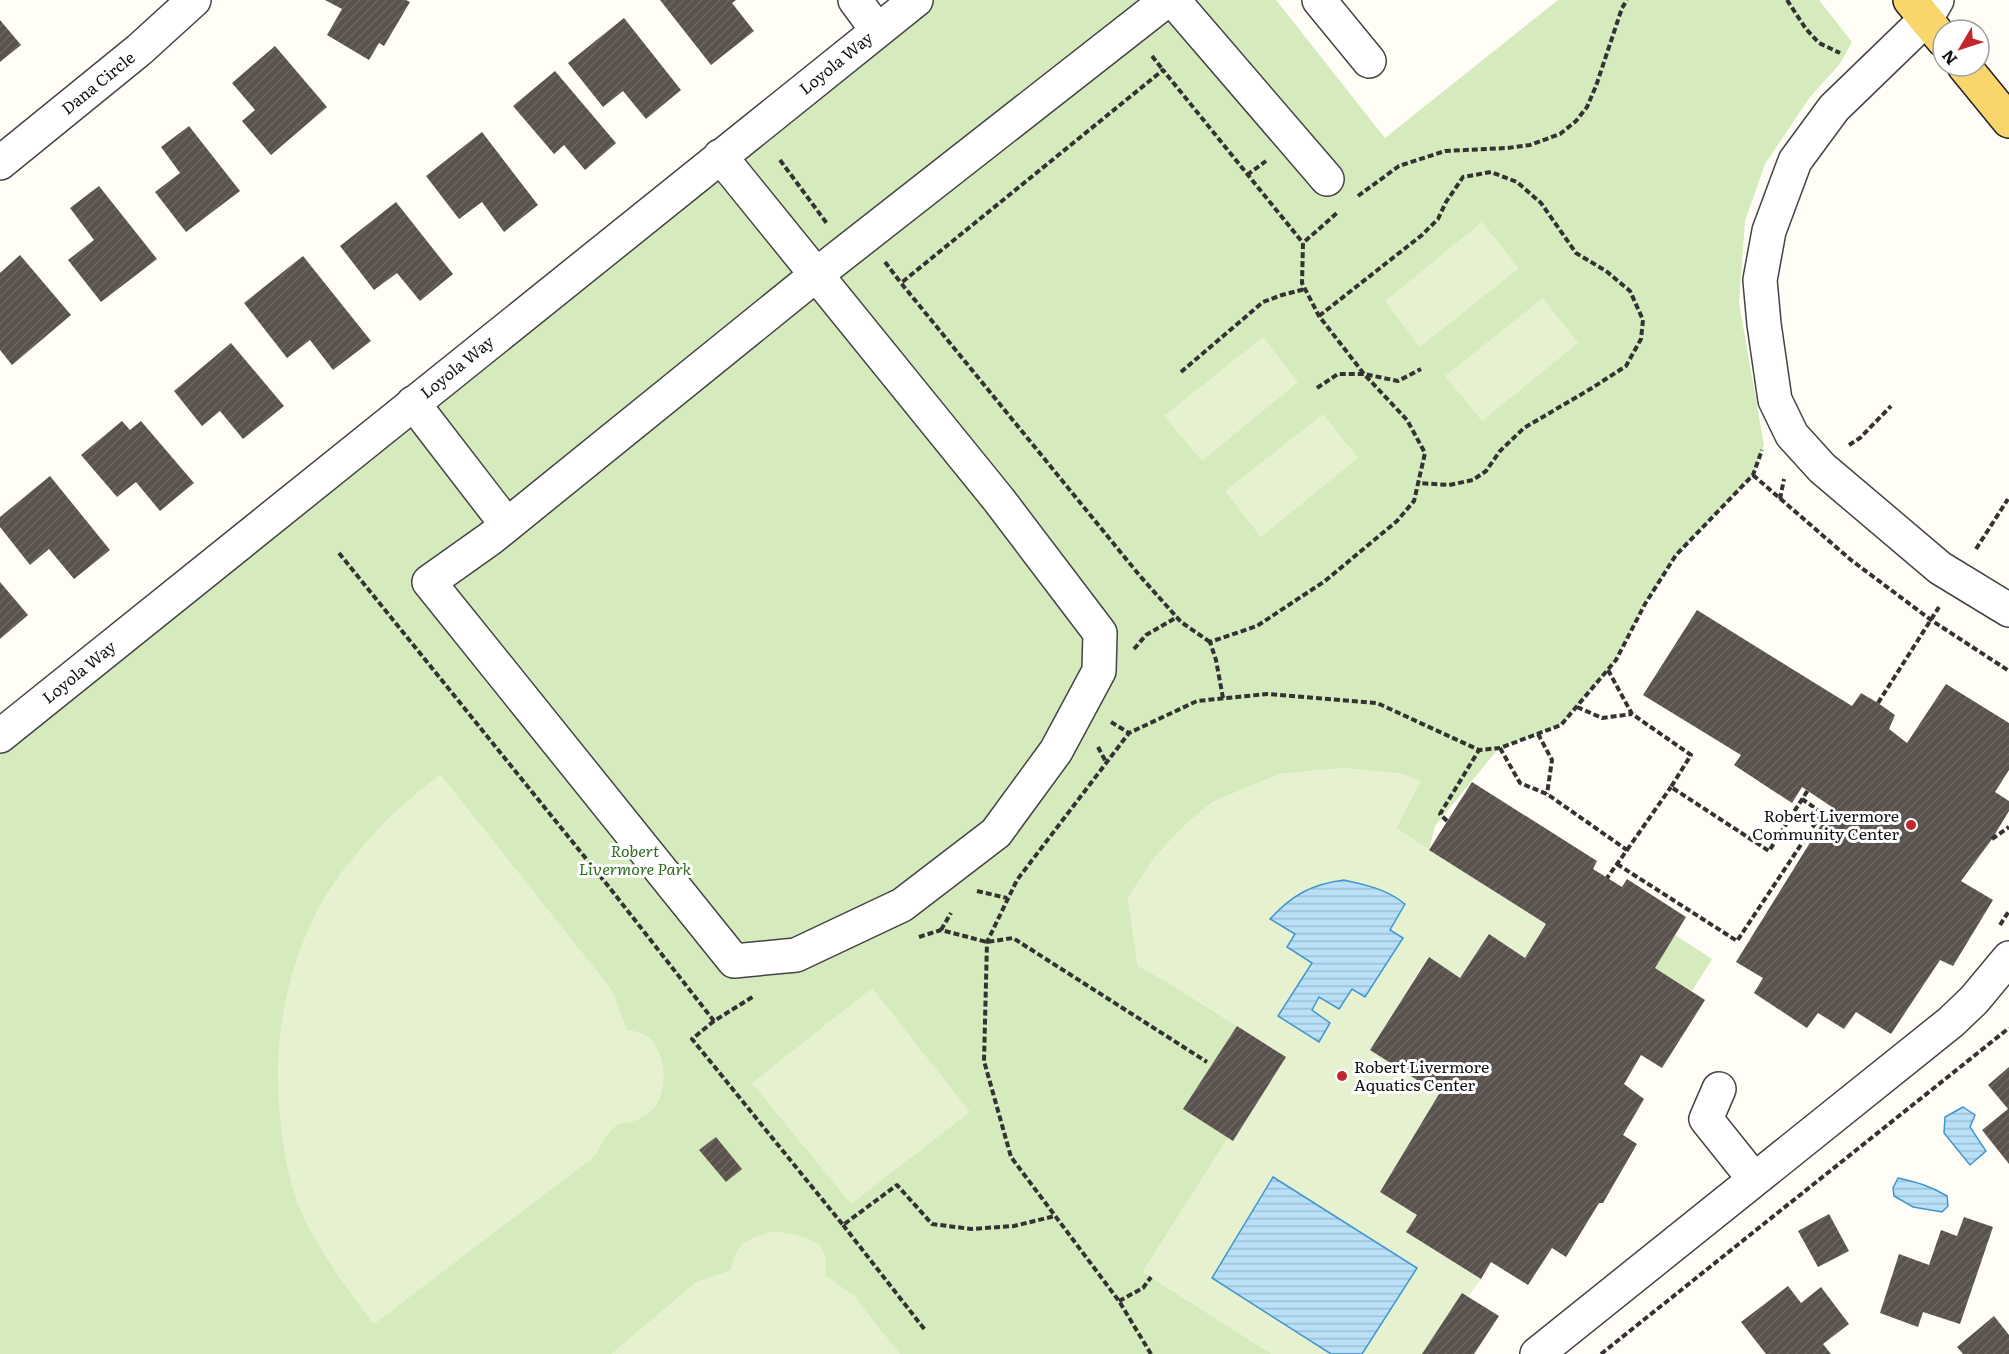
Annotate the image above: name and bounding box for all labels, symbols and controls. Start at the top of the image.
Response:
north arrow [1931,18,1991,78]
street label: Loyola Way [793,25,878,99]
street label: Dana Circle [55,45,139,119]
text: N [1935,45,1962,71]
street label: Loyola Way [414,329,499,403]
street label: Loyola Way [36,634,121,708]
place label: Robert Livermore Community Center [1752,803,1899,845]
marker: Robert Livermore Community Center [1904,818,1918,832]
park label: Robert Livermore Park [579,838,691,880]
place label: Robert Livermore Aquatics Center [1354,1054,1489,1096]
marker: Robert Livermore Aquatics Center [1335,1069,1349,1083]

